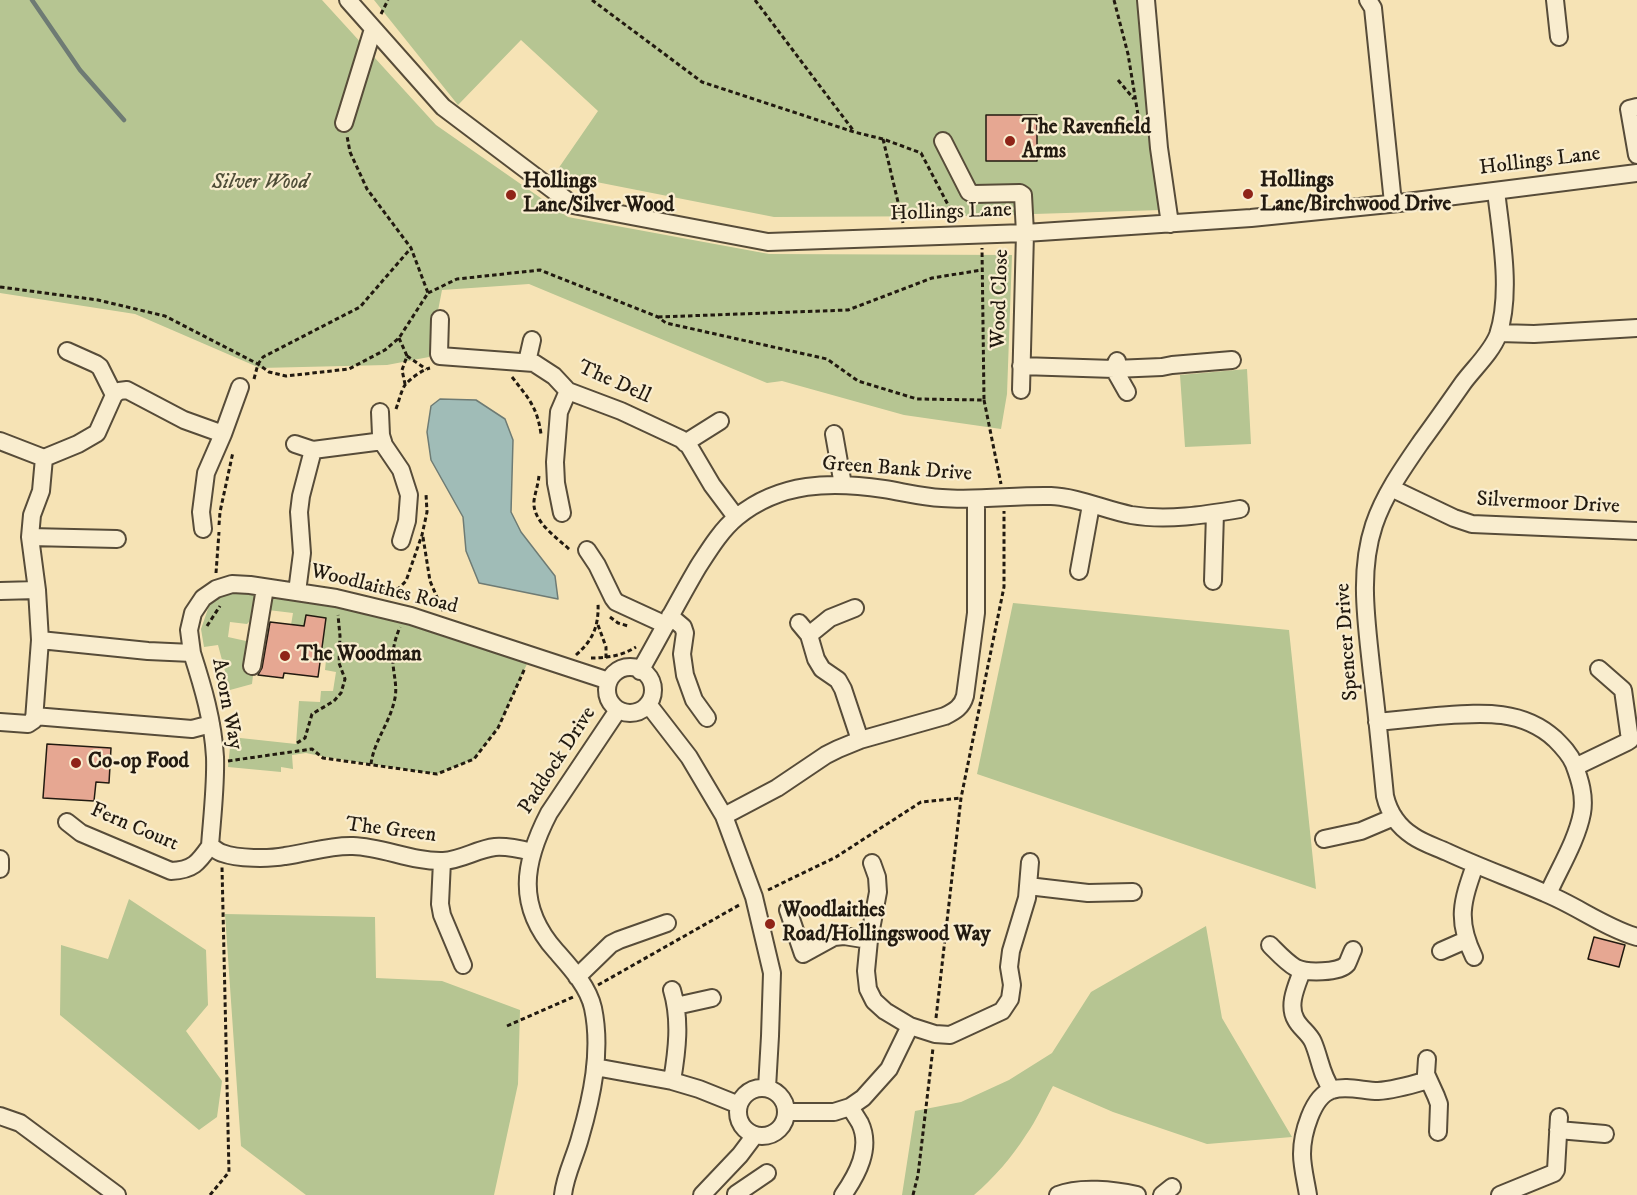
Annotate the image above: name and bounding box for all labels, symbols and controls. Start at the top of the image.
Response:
place label: The Ravenfield Arms [1022,116,1151,166]
marker: The Ravenfield Arms [1003,134,1017,148]
street label: Hollings Lane [1478,142,1602,182]
place label: Hollings Lane/Birchwood Drive [1260,169,1451,219]
place label: Hollings Lane/Silver Wood [523,170,674,220]
park label: Silver Wood [212,171,308,197]
marker: Hollings Lane/Birchwood Drive [1241,187,1255,201]
marker: Hollings Lane/Silver Wood [504,188,518,202]
street label: Hollings Lane [890,198,1012,228]
street label: Wood Close [987,249,1015,349]
street label: The Dell [574,356,654,410]
street label: Green Bank Drive [821,452,973,488]
street label: Silvermoor Drive [1476,488,1620,520]
street label: Woodlaithes Road [308,560,460,620]
street label: Spencer Drive [1331,582,1365,702]
place label: The Woodman [297,643,422,669]
marker: The Woodman [278,649,292,663]
street label: Acorn Way [205,656,247,752]
street label: Paddock Drive [514,703,602,819]
place label: Co-op Food [88,750,189,776]
marker: Co-op Food [69,756,83,770]
street label: Fern Court [86,798,182,858]
street label: The Green [344,813,438,849]
place label: Woodlaithes Road/Hollingswood Way [782,899,990,949]
marker: Woodlaithes Road/Hollingswood Way [763,917,777,931]

